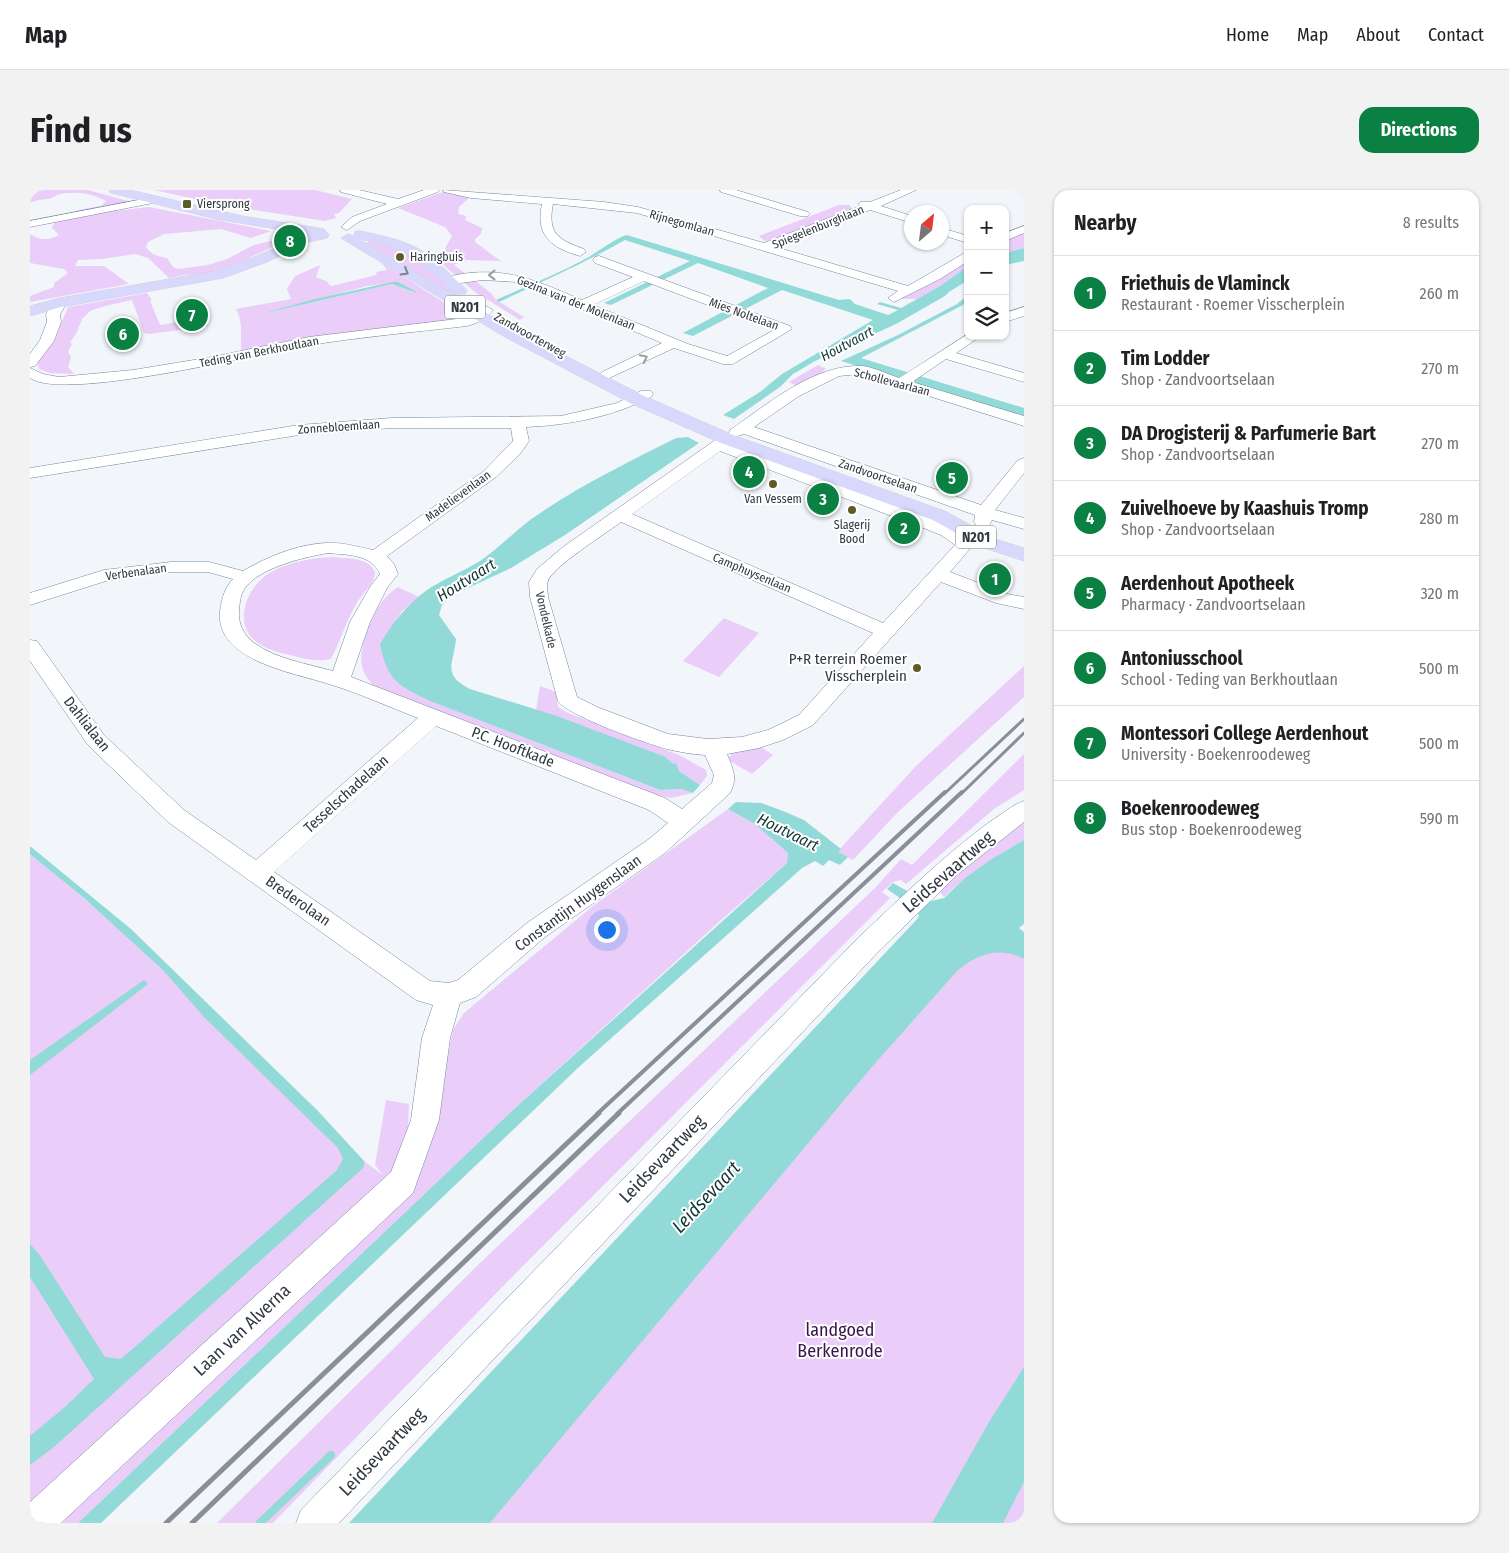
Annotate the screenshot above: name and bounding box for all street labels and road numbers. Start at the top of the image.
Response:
street label: Spiegelenburghlaan [770,202,866,252]
street label: Rijnegomlaan [648,207,716,239]
street label: Gezina van der Molenlaan [515,273,637,333]
road number: N201 [445,295,485,318]
street label: Mies Noltelaan [707,295,781,333]
street label: Zandvoorterweg [492,310,568,361]
street label: Teding van Berkhoutlaan [198,334,320,370]
street label: Schollevaarlaan [852,365,932,399]
street label: Zonnebloemlaan [297,417,381,437]
street label: Zandvoortselaan [837,456,919,496]
street label: Madelievenlaan [423,468,493,524]
road number: N201 [956,526,996,548]
street label: Camphuysenlaan [711,550,793,596]
street label: Verbenalaan [105,561,167,583]
street label: Vondelkade [533,590,559,650]
street label: Dahlialaan [60,693,114,755]
street label: P.C. Hooftkade [469,723,557,771]
street label: Tesselschadelaan [300,751,392,837]
street label: Leidsevaartweg [898,826,999,918]
street label: Constantijn Huygenslaan [511,851,645,955]
street label: Brederolaan [262,872,334,930]
street label: Leidsevaartweg [615,1111,709,1207]
street label: Laan van Alverna [189,1279,295,1381]
street label: Leidsevaartweg [335,1403,430,1501]

